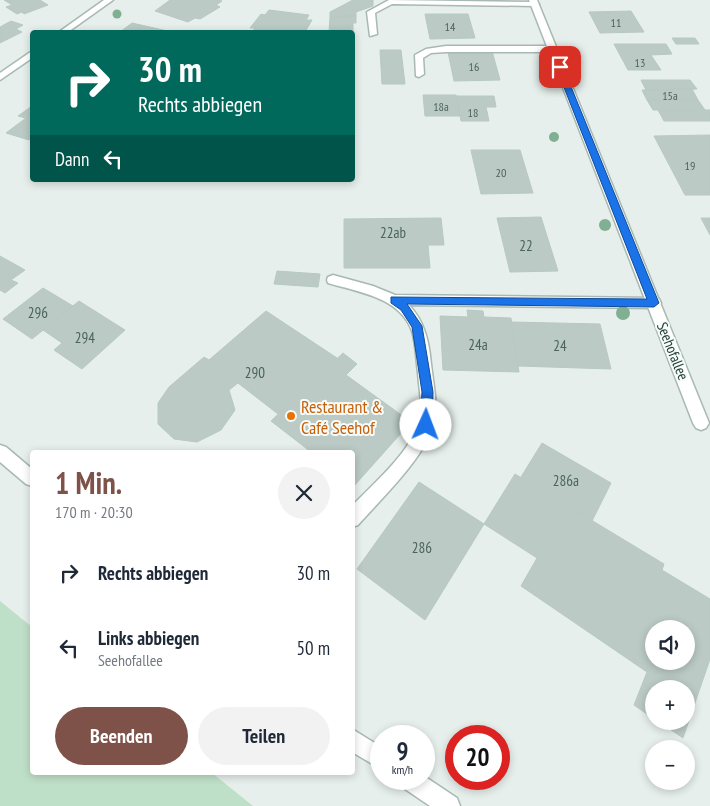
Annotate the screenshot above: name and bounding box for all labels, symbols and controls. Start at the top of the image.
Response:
house number: 11 [611,15,621,30]
house number: 14 [445,19,456,34]
text: 30 m [138,46,202,92]
pin [539,46,581,88]
icon: right [55,50,120,115]
icon: arrive [546,53,574,81]
house number: 13 [635,55,645,70]
house number: 16 [469,59,479,74]
house number: 15a [662,88,678,103]
text: Rechts abbiegen [138,90,262,118]
house number: 18a [433,99,449,114]
house number: 18 [468,105,478,120]
icon: left [99,145,127,173]
text: Dann [55,147,89,171]
house number: 19 [685,158,695,173]
house number: 20 [496,165,506,180]
house number: 22ab [380,223,406,242]
house number: 22 [519,236,533,255]
house number: 296 [28,303,48,322]
street label: Seehofallee [653,319,693,383]
house number: 294 [75,328,95,347]
house number: 24a [468,335,488,354]
house number: 24 [553,336,567,355]
house number: 290 [245,363,265,382]
place label: Restaurant & Café Seehof [301,395,383,439]
position arrow [399,398,451,450]
marker: Restaurant & Café Seehof [285,410,297,422]
text: 1 Min. [55,463,122,502]
button: close [278,467,330,519]
house number: 286a [553,471,579,490]
text: 170 m · 20:30 [55,502,133,522]
house number: 286 [412,538,432,557]
icon: right [55,559,83,587]
text: Rechts abbiegen [98,561,208,585]
text: 30 m [297,561,330,585]
map controls [645,620,695,790]
button: sound [645,620,695,670]
text: Links abbiegen [98,626,199,650]
icon: left [55,634,83,662]
text: 50 m [297,636,330,660]
text: Seehofallee [98,650,163,670]
button: + [645,680,695,730]
button: Beenden [55,707,188,765]
button: Teilen [198,707,330,765]
speed limit sign: 20 [445,725,510,790]
text: 9 [397,735,408,767]
button: − [645,740,695,790]
text: km/h [392,762,413,777]

